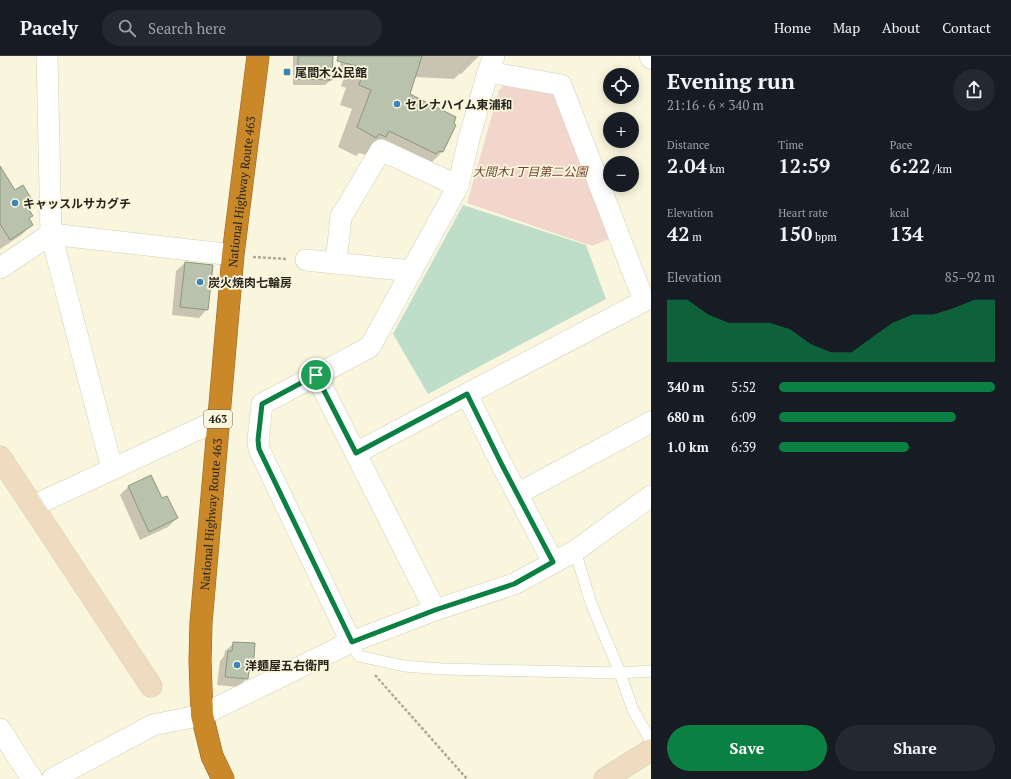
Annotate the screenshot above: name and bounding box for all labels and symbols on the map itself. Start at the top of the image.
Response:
place label: 尾間木公民館 [295,65,367,80]
marker: 尾間木公民館 [282,67,292,77]
place label: セレナハイム東浦和 [405,97,513,112]
marker: セレナハイム東浦和 [392,99,402,109]
street label: National Highway Route 463 [224,115,258,268]
park label: 大間木1丁目第二公園 [473,164,589,179]
place label: キャッスルサカグチ [23,196,131,211]
marker: キャッスルサカグチ [10,198,20,208]
place label: 炭火焼肉七輪房 [208,275,292,290]
marker: 炭火焼肉七輪房 [195,277,205,287]
pin [299,358,333,392]
road number: 463 [204,410,232,428]
street label: National Highway Route 463 [196,438,225,591]
place label: 洋麺屋五右衛門 [245,658,329,673]
marker: 洋麺屋五右衛門 [232,660,242,670]

